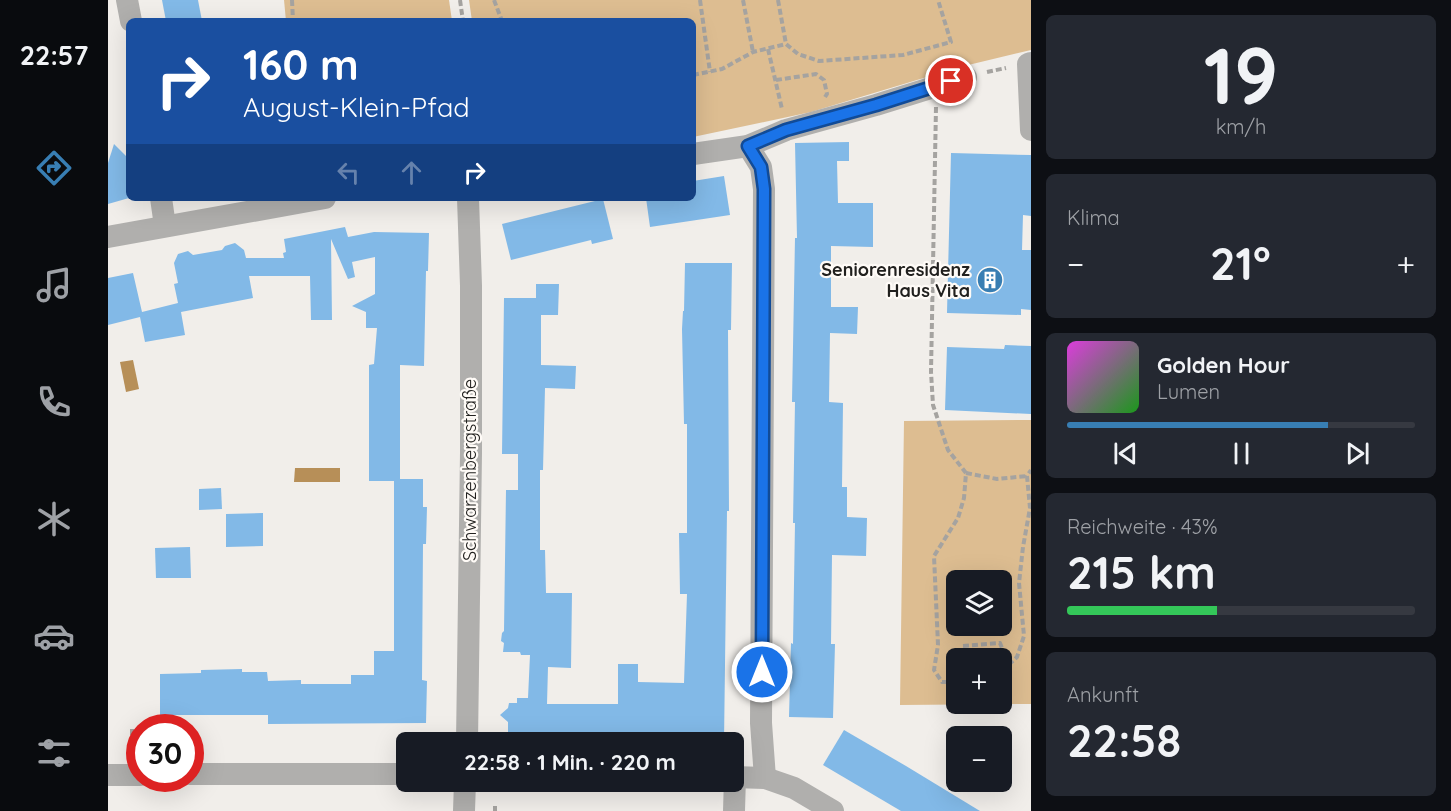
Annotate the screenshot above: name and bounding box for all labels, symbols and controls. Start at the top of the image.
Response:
text: 19 [1204,26,1278,124]
text: 22:57 [20,38,88,72]
text: 160 m [243,38,359,91]
icon: right [144,42,222,120]
pin [925,55,976,106]
icon: arrive [934,64,967,97]
text: August-Klein-Pfad [243,90,470,124]
text: km/h [1216,114,1266,139]
icon: directions [33,147,75,189]
icon: left [332,156,365,189]
icon: ahead [395,156,428,189]
icon: right [458,156,491,189]
text: Klima [1067,205,1120,230]
text: 21° [1210,235,1271,291]
text: − [1067,243,1084,284]
text: + [1396,243,1415,284]
place label: Seniorenresidenz Haus Vita [821,258,970,302]
icon: music [33,264,75,306]
building icon: Seniorenresidenz Haus Vita [975,265,1005,295]
text: Golden Hour [1157,351,1290,379]
street label: Schwarzenbergstraße [458,379,481,561]
text: Lumen [1157,379,1220,404]
icon: phone [33,381,75,423]
icon: previous [1109,437,1142,470]
icon: pause [1225,437,1258,470]
icon: next [1341,437,1374,470]
icon: climate [33,498,75,540]
text: Reichweite · 43% [1067,514,1218,539]
text: 215 km [1067,544,1216,600]
map controls [946,570,1012,792]
button: layers [946,570,1012,636]
icon: car [33,615,75,657]
position arrow [730,640,794,704]
button: + [946,648,1012,714]
text: Ankunft [1067,682,1139,707]
text: 22:58 [1067,712,1181,768]
speed limit sign: 30 [126,714,204,792]
button: − [946,726,1012,792]
icon: filters [33,732,75,774]
text: 22:58 · 1 Min. · 220 m [464,748,676,776]

